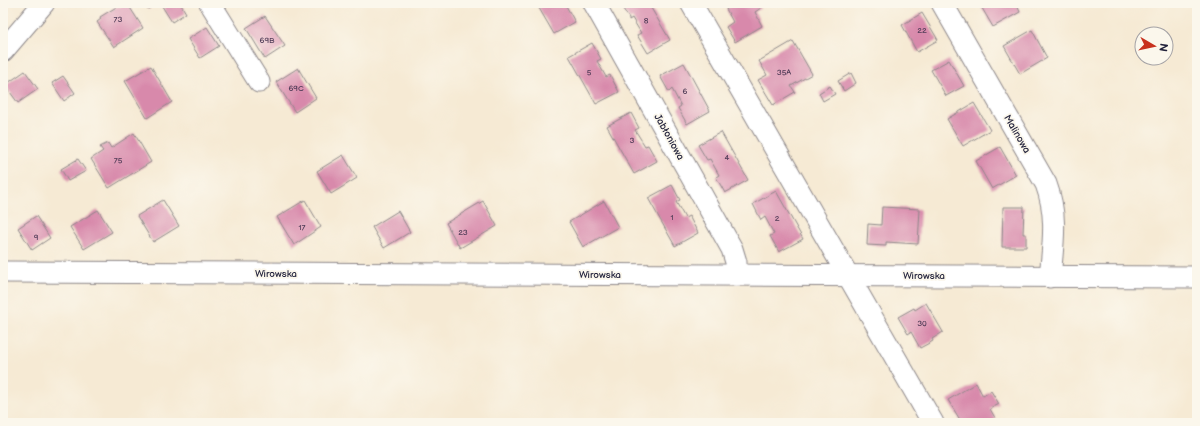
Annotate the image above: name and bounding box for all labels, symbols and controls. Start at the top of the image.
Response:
house number: 73 [114,15,122,24]
house number: 8 [644,16,649,25]
house number: 22 [917,26,927,35]
north arrow [1134,26,1174,66]
house number: 69B [260,36,275,45]
text: N [1156,42,1170,53]
house number: 5 [587,68,592,77]
house number: 35A [777,68,791,77]
house number: 69C [288,84,304,93]
house number: 6 [683,87,688,96]
street label: Jabłoniowa [651,112,687,162]
street label: Malinowa [1001,113,1033,156]
house number: 3 [630,136,635,145]
house number: 4 [725,153,730,162]
house number: 75 [114,156,123,165]
house number: 1 [670,213,674,222]
house number: 2 [775,214,780,223]
house number: 17 [298,223,306,232]
house number: 23 [458,228,468,237]
house number: 9 [34,233,39,242]
street label: Wirowska [255,268,297,280]
street label: Wirowska [579,269,621,281]
street label: Wirowska [903,270,945,282]
house number: 30 [917,319,927,328]

